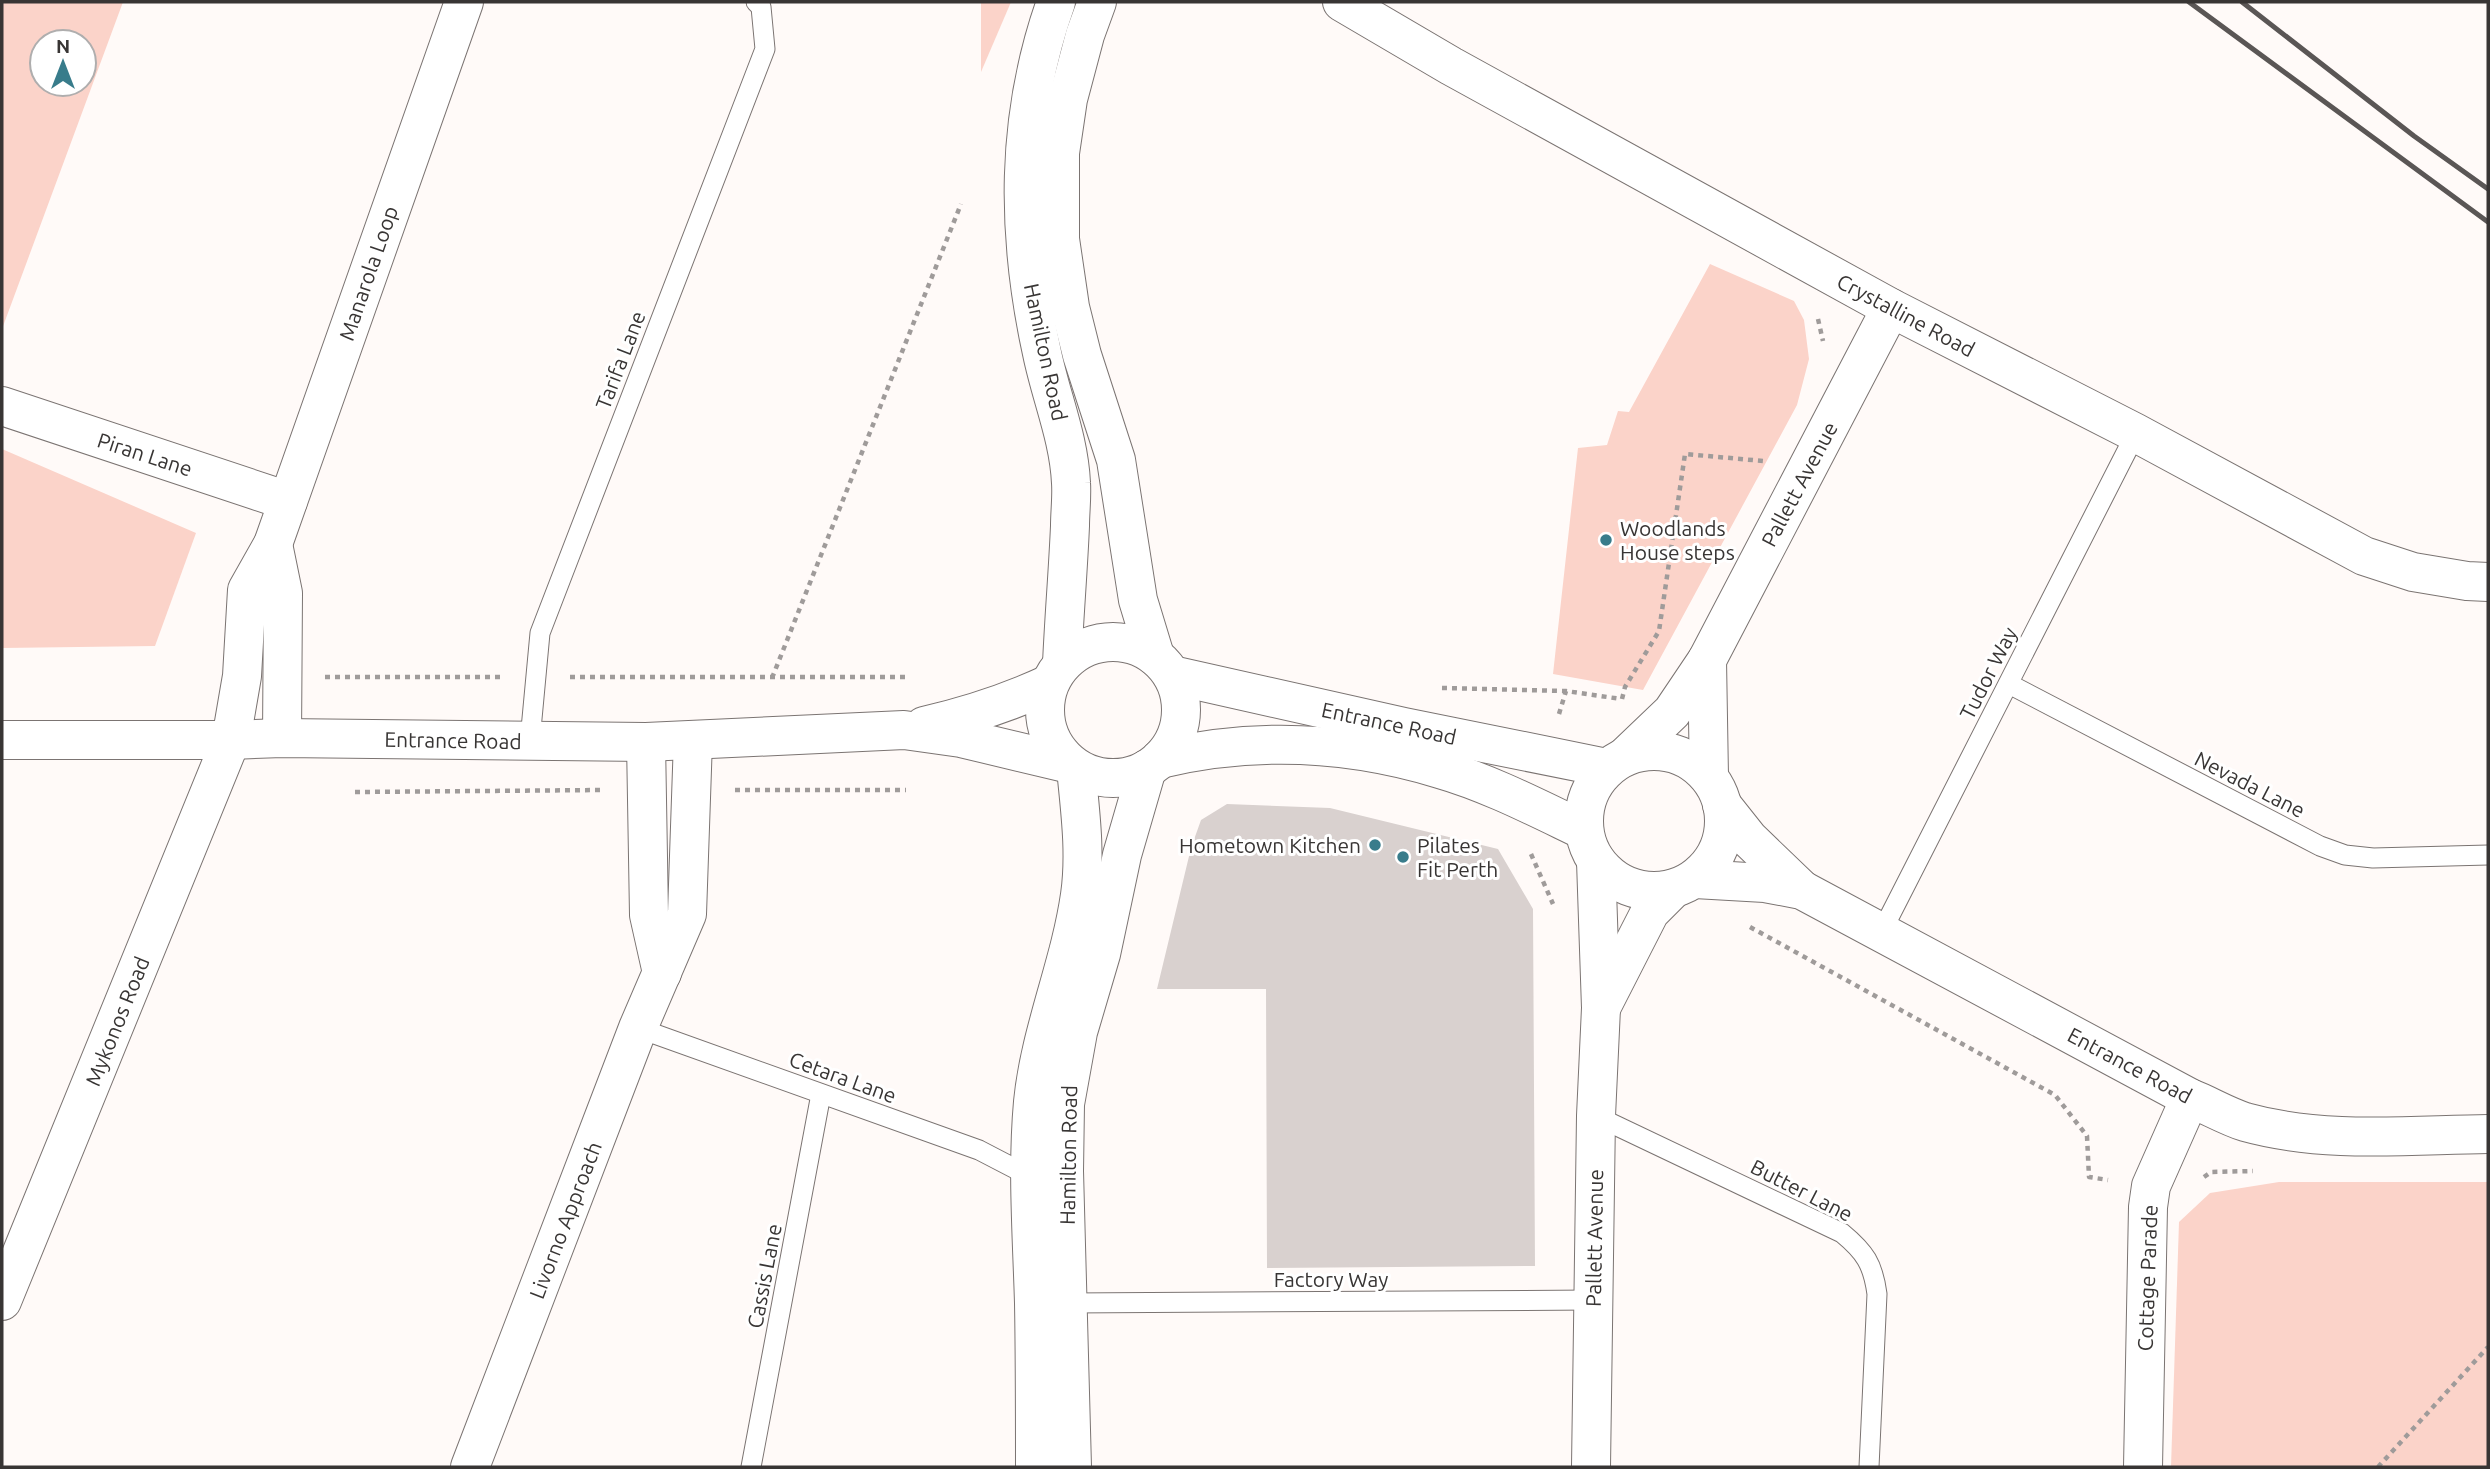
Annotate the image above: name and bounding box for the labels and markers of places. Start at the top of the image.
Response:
place label: Woodlands House steps [1620,516,1735,564]
marker: Woodlands House steps [1598,532,1614,548]
place label: Hometown Kitchen [1179,833,1361,857]
place label: Pilates Fit Perth [1417,833,1498,881]
marker: Hometown Kitchen [1367,837,1383,853]
marker: Pilates Fit Perth [1395,849,1411,865]

